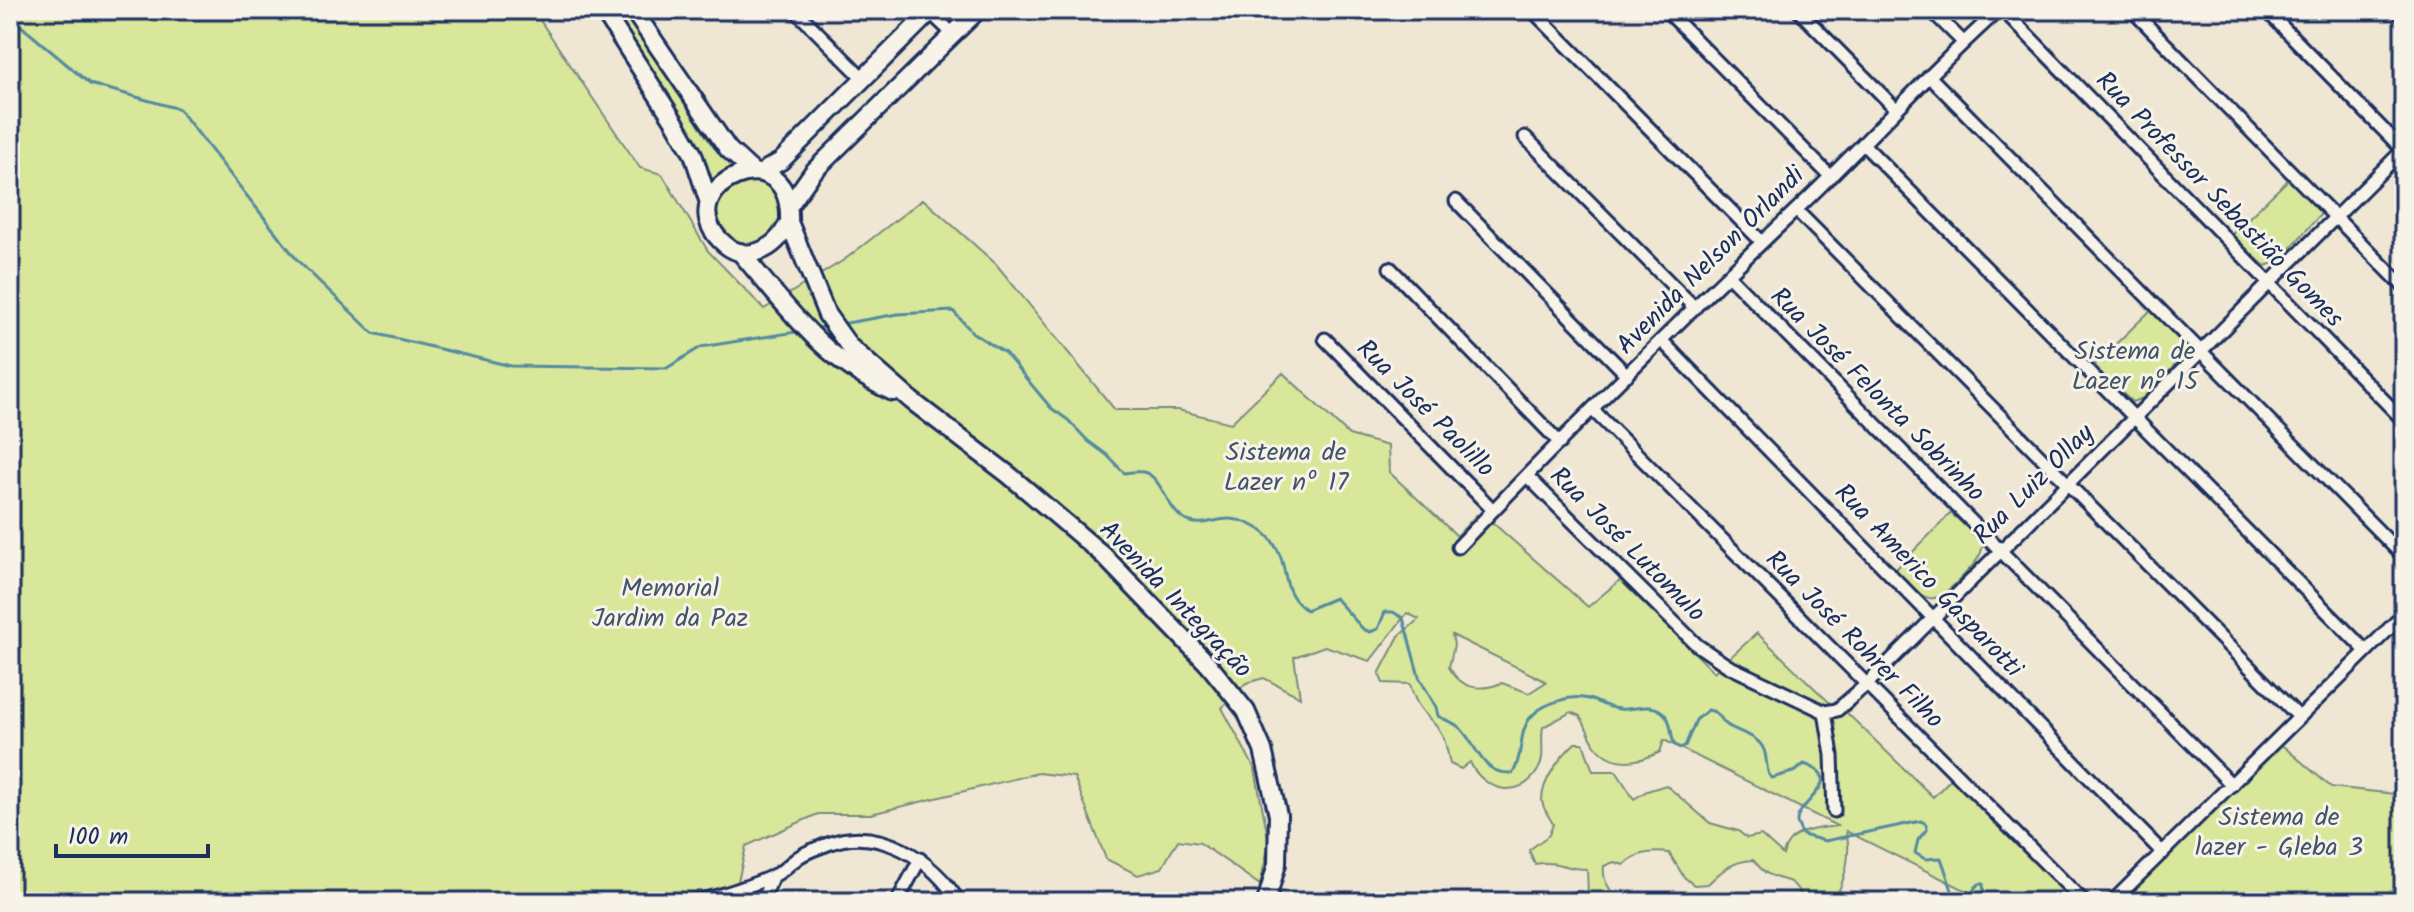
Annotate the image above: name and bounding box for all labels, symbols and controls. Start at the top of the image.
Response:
street label: Rua Professor Sebastião Gomes [2085,62,2353,338]
street label: Avenida Nelson Orlandi [1607,155,1817,365]
street label: Rua José Felonta Sobrinho [1759,277,1995,513]
street label: Rua José Paolillo [1346,330,1504,488]
park label: Sistema de Lazer nº 15 [2072,331,2200,403]
street label: Rua Luiz Ollay [1963,414,2105,556]
park label: Sistema de Lazer nº 17 [1224,432,1349,504]
street label: Rua José Lutomulo [1539,457,1715,633]
street label: Rua Americo Gasparotti [1823,474,2034,690]
street label: Avenida Integração [1088,511,1262,689]
street label: Rua José Rohrer Filho [1755,541,1953,739]
park label: Memorial Jardim da Paz [592,568,748,640]
park label: Sistema de lazer - Gleba 3 [2195,797,2363,869]
scale bar [56,808,208,858]
text: 100 m [68,818,128,857]

